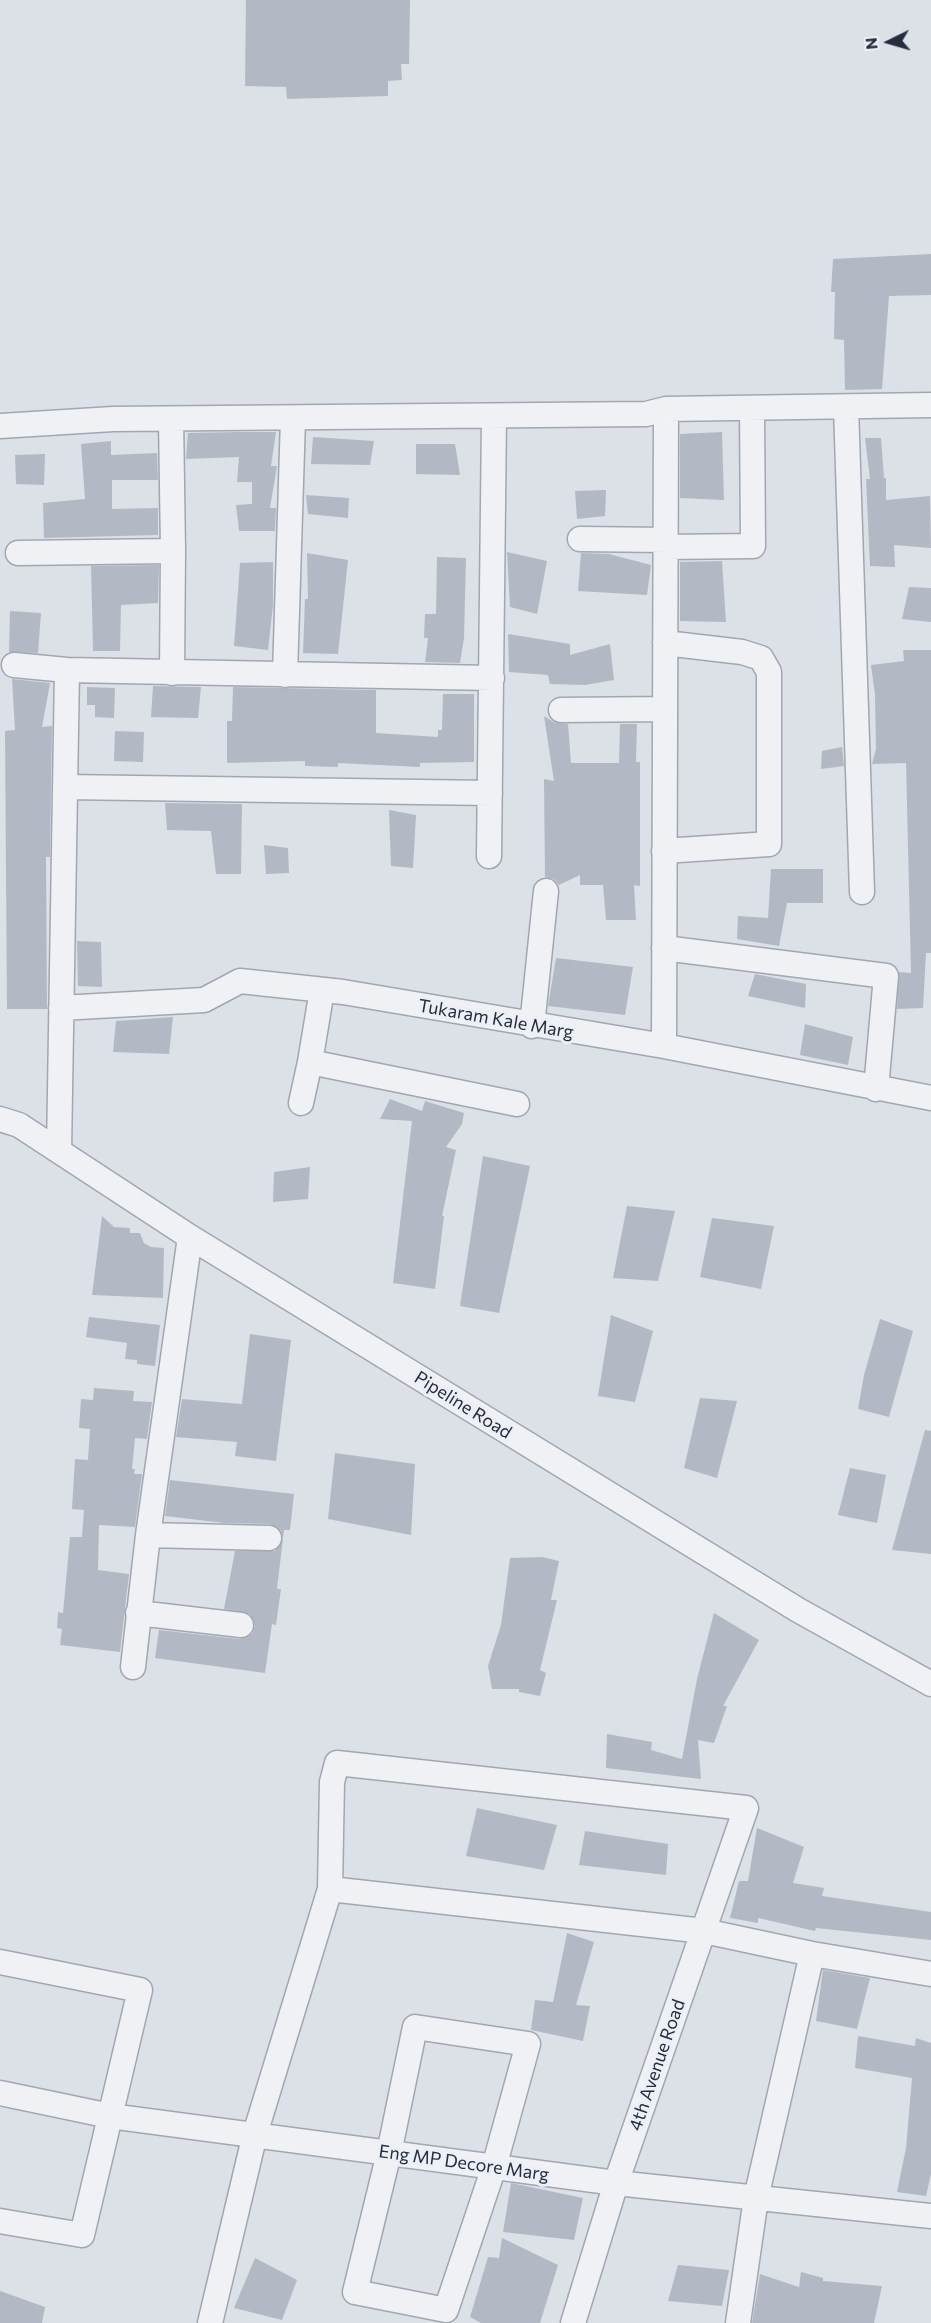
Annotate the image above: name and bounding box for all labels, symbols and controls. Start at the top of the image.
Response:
north arrow [859,12,919,72]
text: N [861,37,881,50]
street label: Tukaram Kale Marg [417,995,575,1043]
street label: Pipeline Road [410,1367,516,1443]
street label: 4th Avenue Road [624,1997,690,2133]
street label: Eng MP Decore Marg [377,2140,551,2186]

